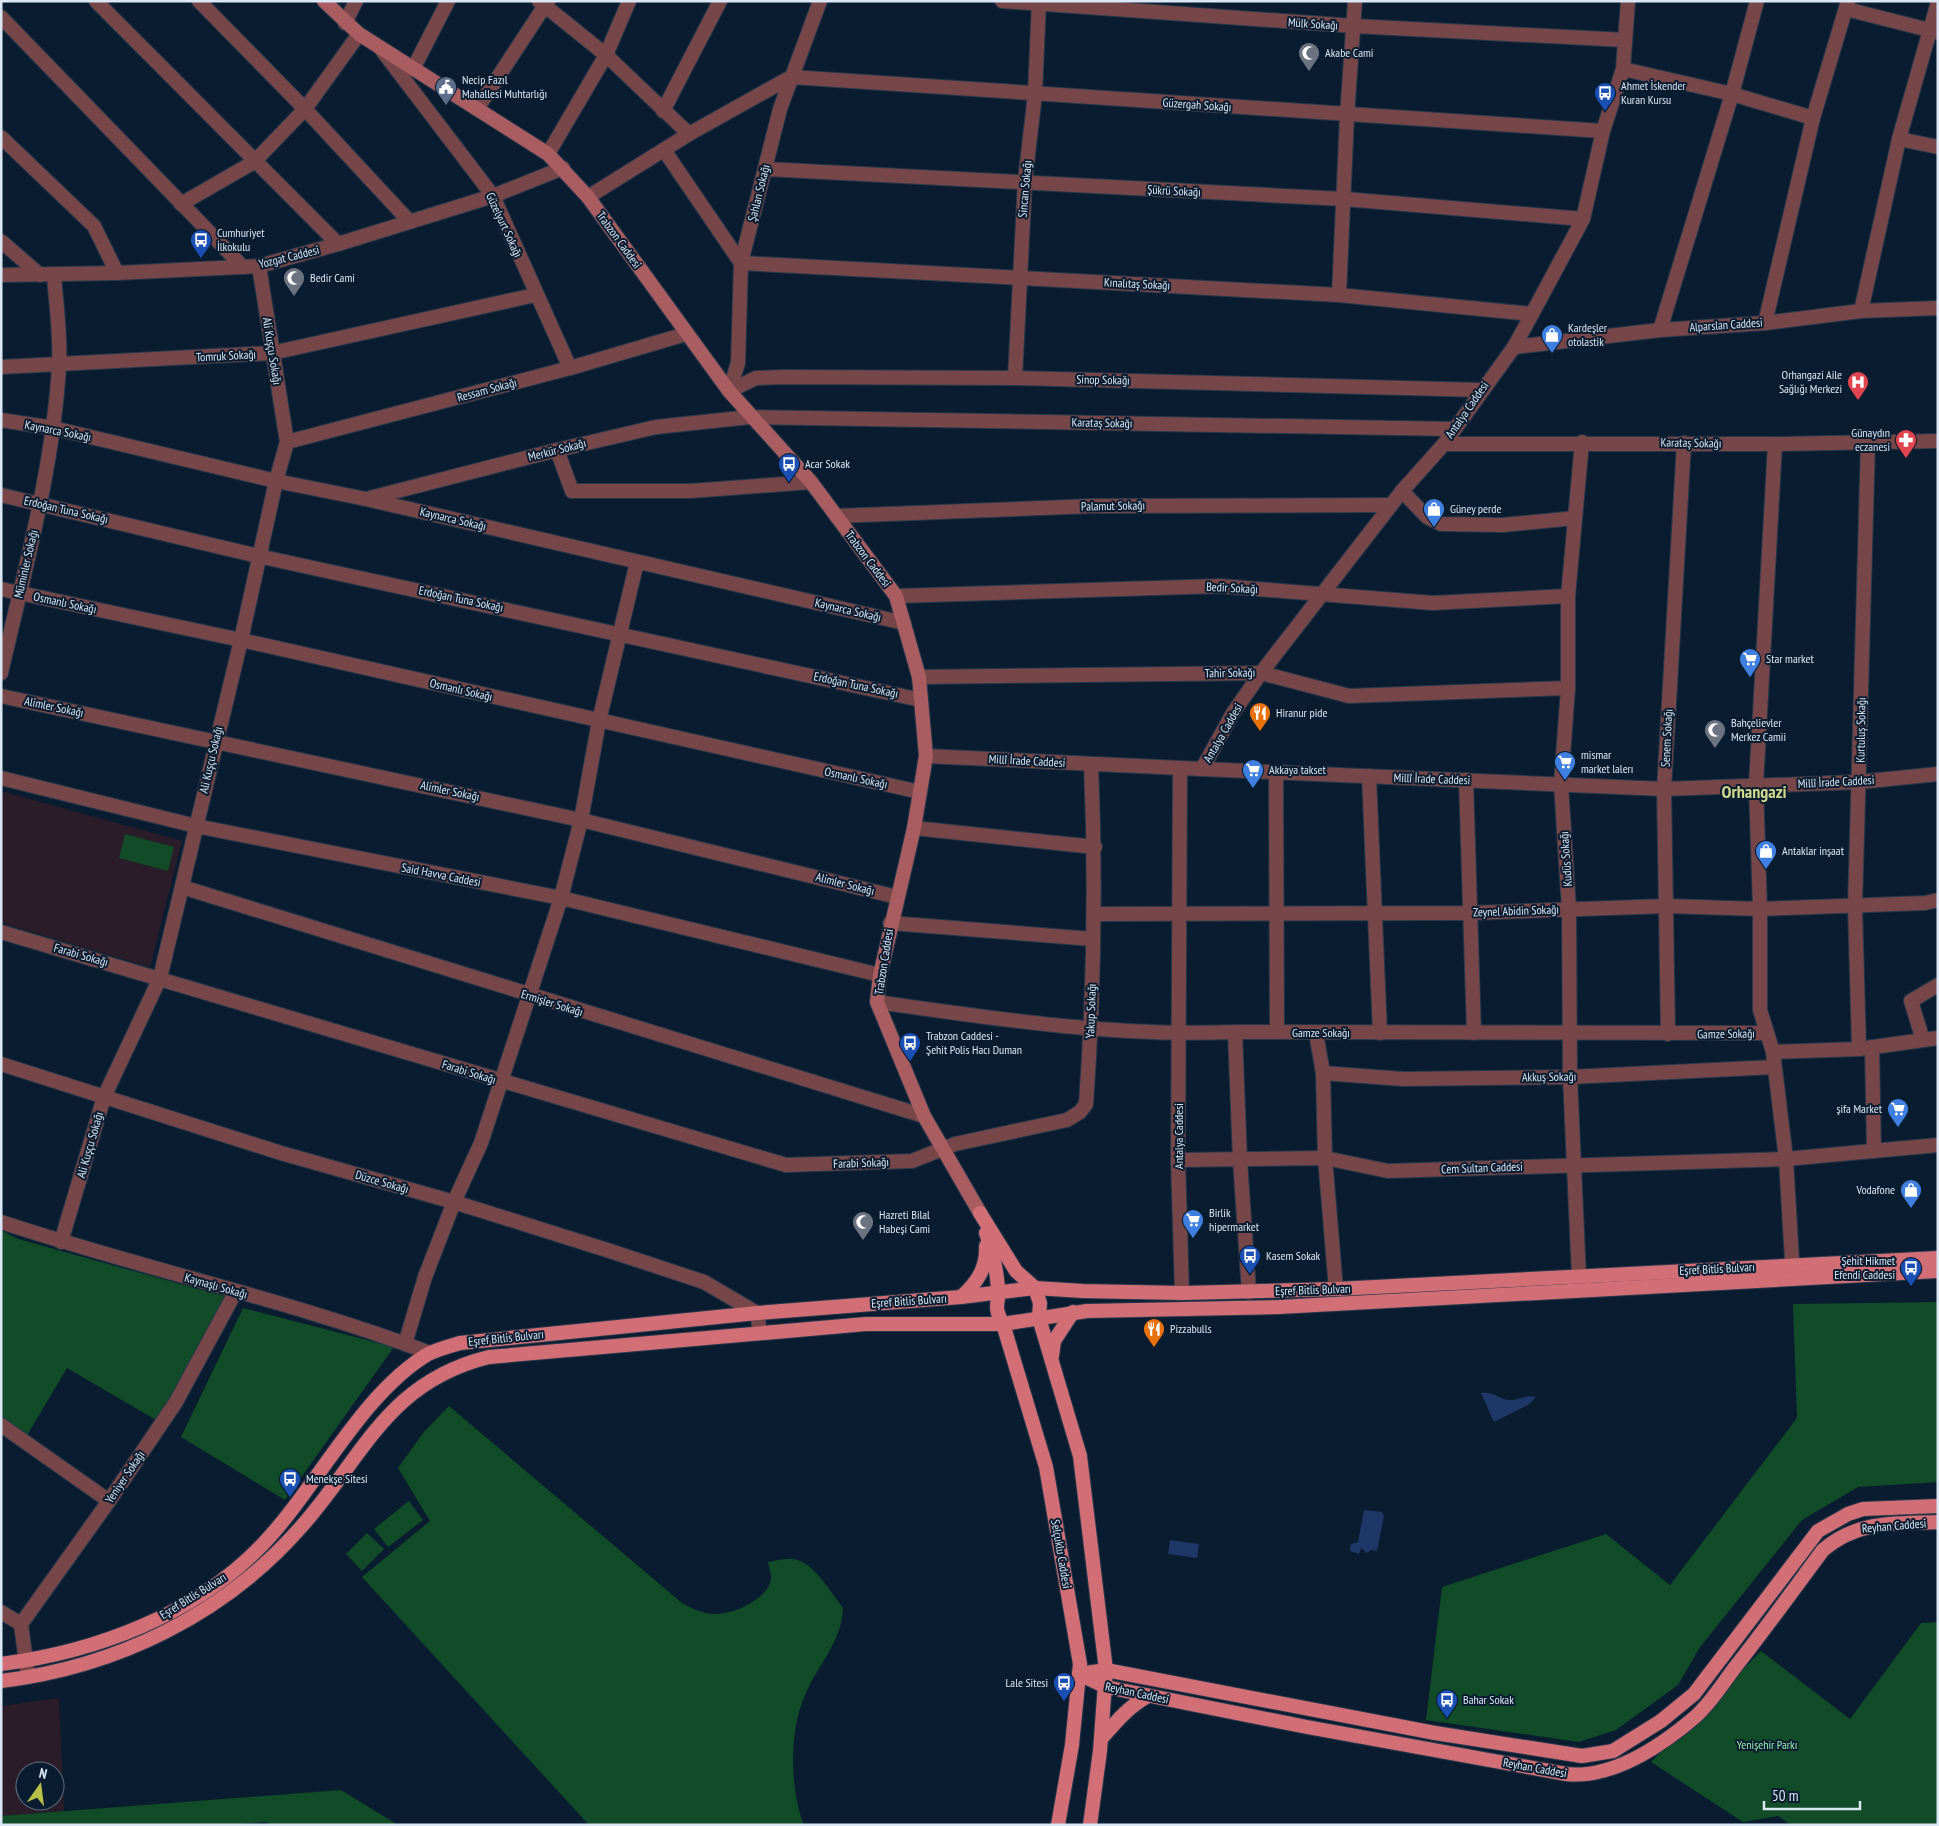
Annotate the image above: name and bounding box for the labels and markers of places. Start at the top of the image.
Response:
mosque icon: Akabe Cami [1297,41,1321,72]
place label: Akabe Cami [1325,45,1373,60]
place label: Necip Fazıl Mahallesi Muhtarlığı [462,72,547,101]
public building icon: Necip Fazıl Mahallesi Muhtarlığı [434,75,458,106]
place label: Ahmet İskender Kuran Kursu [1621,78,1686,107]
bus stop icon: Ahmet İskender Kuran Kursu [1593,81,1617,112]
place label: Cumhuriyet İlkokulu [217,225,265,254]
bus stop icon: Cumhuriyet İlkokulu [189,228,213,259]
mosque icon: Bedir Cami [282,266,306,297]
place label: Bedir Cami [310,270,355,285]
place label: Kardeşler otolastik [1568,320,1608,349]
shop icon: Kardeşler otolastik [1540,323,1564,354]
place label: Orhangazi Aile Sağlığı Merkezi [1779,367,1842,396]
hospital icon: Orhangazi Aile Sağlığı Merkezi [1846,370,1870,401]
place label: Günaydın eczanesi [1851,425,1890,454]
pharmacy icon: Günaydın eczanesi [1894,428,1918,459]
bus stop icon: Acar Sokak [777,452,801,483]
place label: Acar Sokak [805,456,850,471]
shop icon: Güney perde [1422,497,1446,528]
place label: Güney perde [1450,501,1502,516]
supermarket icon: Star market [1738,647,1762,678]
place label: Star market [1766,651,1814,666]
restaurant icon: Hiranur pide [1248,701,1272,732]
place label: Hiranur pide [1276,705,1327,720]
place label: Bahçelievler Merkez Camii [1731,715,1786,744]
mosque icon: Bahçelievler Merkez Camii [1703,718,1727,749]
place label: mismar market lalerı [1581,747,1633,776]
supermarket icon: mismar market lalerı [1553,750,1577,781]
supermarket icon: Akkaya takset [1241,758,1265,789]
place label: Akkaya takset [1269,762,1326,777]
shop icon: Antaklar inşaat [1754,839,1778,870]
place label: Antaklar inşaat [1782,843,1845,858]
place label: Trabzon Caddesi - Şehit Polis Hacı Duman [926,1028,1022,1057]
bus stop icon: Trabzon Caddesi - Şehit Polis Hacı Duman [898,1031,922,1062]
supermarket icon: şifa Market [1886,1097,1910,1128]
place label: şifa Market [1836,1101,1883,1116]
shop icon: Vodafone [1899,1178,1923,1209]
place label: Vodafone [1855,1182,1895,1197]
place label: Birlik hipermarket [1209,1205,1260,1234]
place label: Hazreti Bilal Habeşi Cami [879,1207,930,1236]
supermarket icon: Birlik hipermarket [1181,1208,1205,1239]
mosque icon: Hazreti Bilal Habeşi Cami [851,1210,875,1241]
bus stop icon: Kasem Sokak [1238,1244,1262,1275]
place label: Kasem Sokak [1266,1248,1321,1263]
place label: Şehit Hikmet Efendi Caddesi [1834,1253,1896,1282]
bus stop icon: Şehit Hikmet Efendi Caddesi [1899,1256,1923,1287]
restaurant icon: Pizzabulls [1142,1317,1166,1348]
place label: Pizzabulls [1170,1321,1212,1336]
bus stop icon: Menekşe Sitesi [278,1467,302,1498]
place label: Menekşe Sitesi [306,1471,368,1486]
bus stop icon: Lale Sitesi [1052,1671,1076,1702]
place label: Lale Sitesi [1006,1675,1048,1690]
bus stop icon: Bahar Sokak [1435,1688,1459,1719]
place label: Bahar Sokak [1463,1692,1514,1707]

